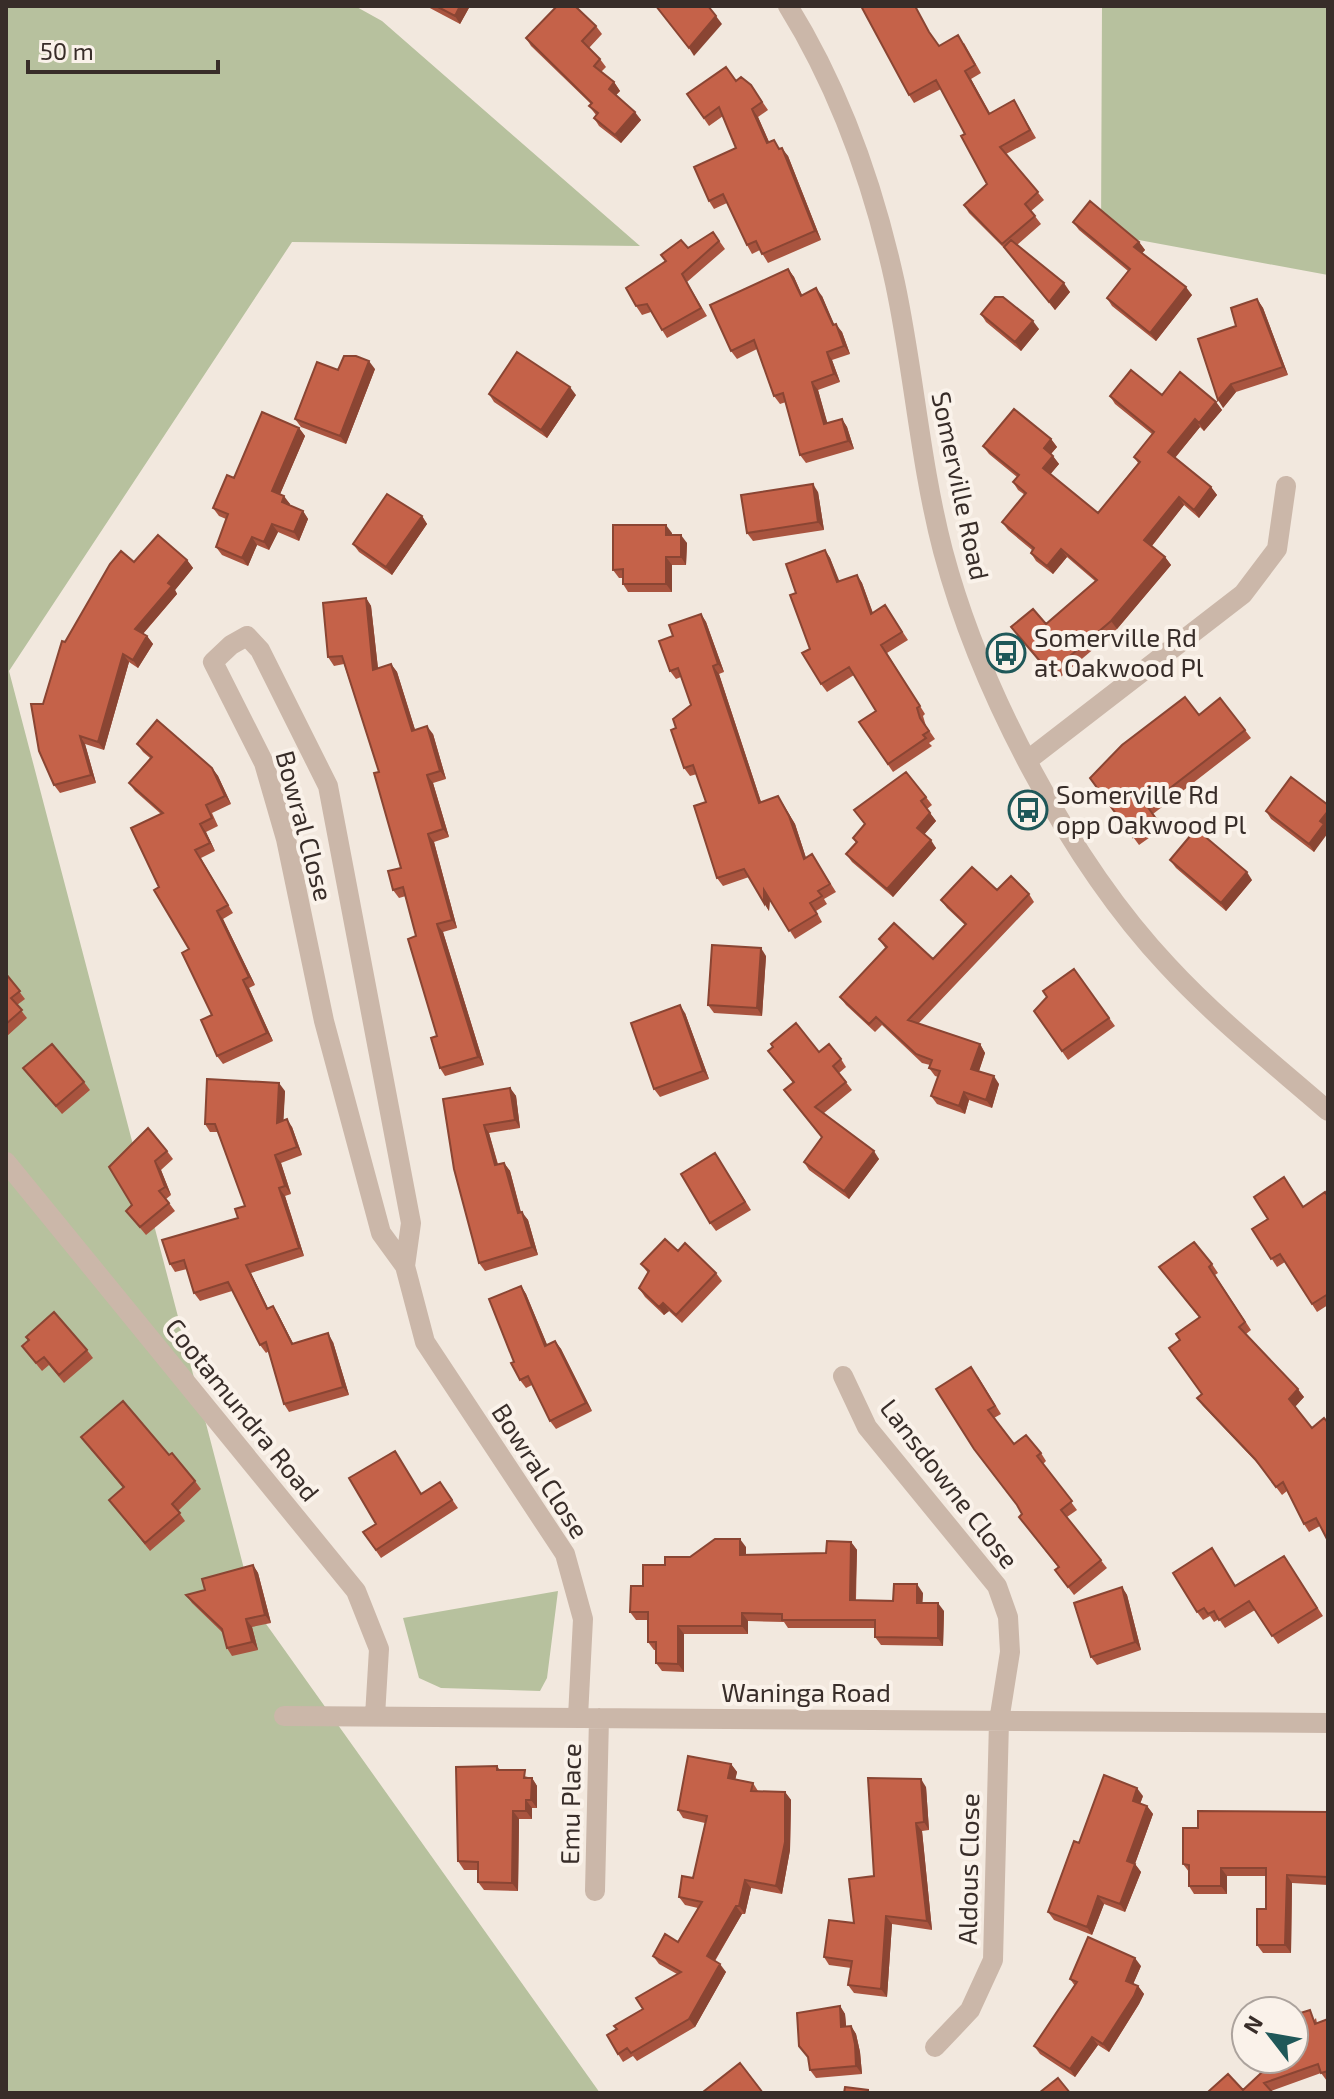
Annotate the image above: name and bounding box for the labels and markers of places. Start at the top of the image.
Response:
place label: Somerville Rd at Oakwood Pl [1034,621,1204,682]
bus stop icon: Somerville Rd at Oakwood Pl [985,632,1027,674]
place label: Somerville Rd opp Oakwood Pl [1056,778,1247,839]
bus stop icon: Somerville Rd opp Oakwood Pl [1007,789,1049,831]

